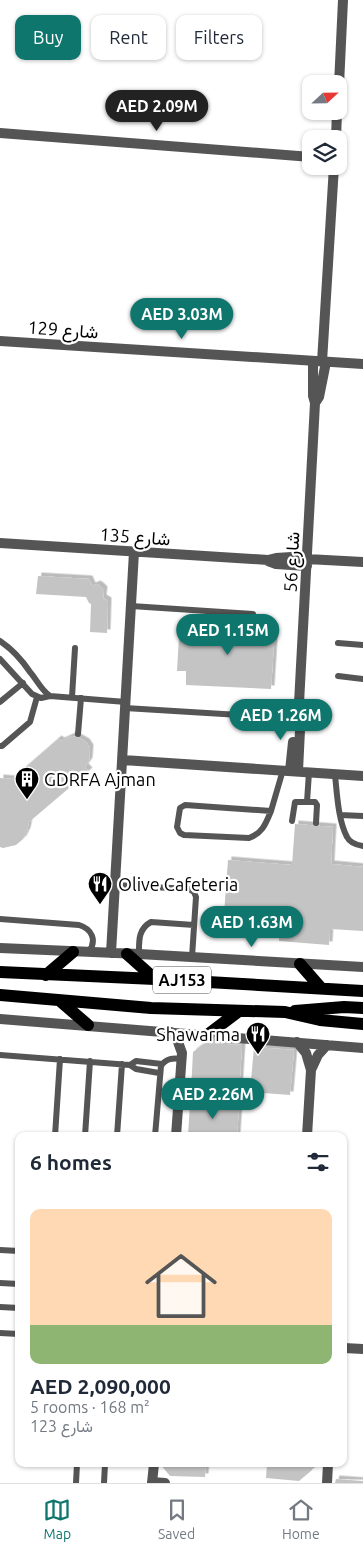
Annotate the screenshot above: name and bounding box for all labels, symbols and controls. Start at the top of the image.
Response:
chip: Buy [15,15,81,60]
chip: Rent [91,15,166,60]
chip: Filters [176,15,262,60]
north arrow [302,75,348,120]
map controls [302,75,347,175]
pin: AED 2.09M [100,90,214,132]
text: AED 2.09M [116,97,198,115]
button: layers [302,130,347,175]
pin: AED 3.03M [125,298,239,340]
text: AED 3.03M [141,305,223,323]
street label: شارع 129 [27,317,99,344]
street label: شارع 135 [99,524,171,551]
street label: شارع 56 [279,531,306,593]
pin: AED 1.15M [171,614,285,656]
text: AED 1.15M [187,621,269,639]
pin: AED 1.26M [224,698,338,741]
text: AED 1.26M [240,706,322,724]
building icon: GDRFA Ajman [14,766,40,800]
place label: GDRFA Ajman [44,769,156,789]
restaurant icon: Olive Cafeteria [87,871,113,905]
place label: Olive Cafeteria [118,874,238,894]
pin: AED 1.63M [195,906,309,948]
text: AED 1.63M [211,913,293,931]
road number: AJ153 [153,966,211,994]
restaurant icon: Shawarma [245,1021,271,1055]
place label: Shawarma [156,1024,240,1044]
pin: AED 2.26M [156,1078,270,1120]
text: AED 2.26M [172,1085,254,1103]
icon: filters [304,1148,332,1176]
text: 6 homes [30,1150,112,1174]
icon: home [136,1241,226,1331]
text: AED 2,090,000 [30,1374,171,1398]
text: 5 rooms · 168 m² [30,1398,150,1416]
text: شارع 123 [30,1417,93,1435]
tab: Map [43,1496,71,1542]
tab: Saved [158,1496,195,1542]
tab: Home [282,1496,320,1542]

